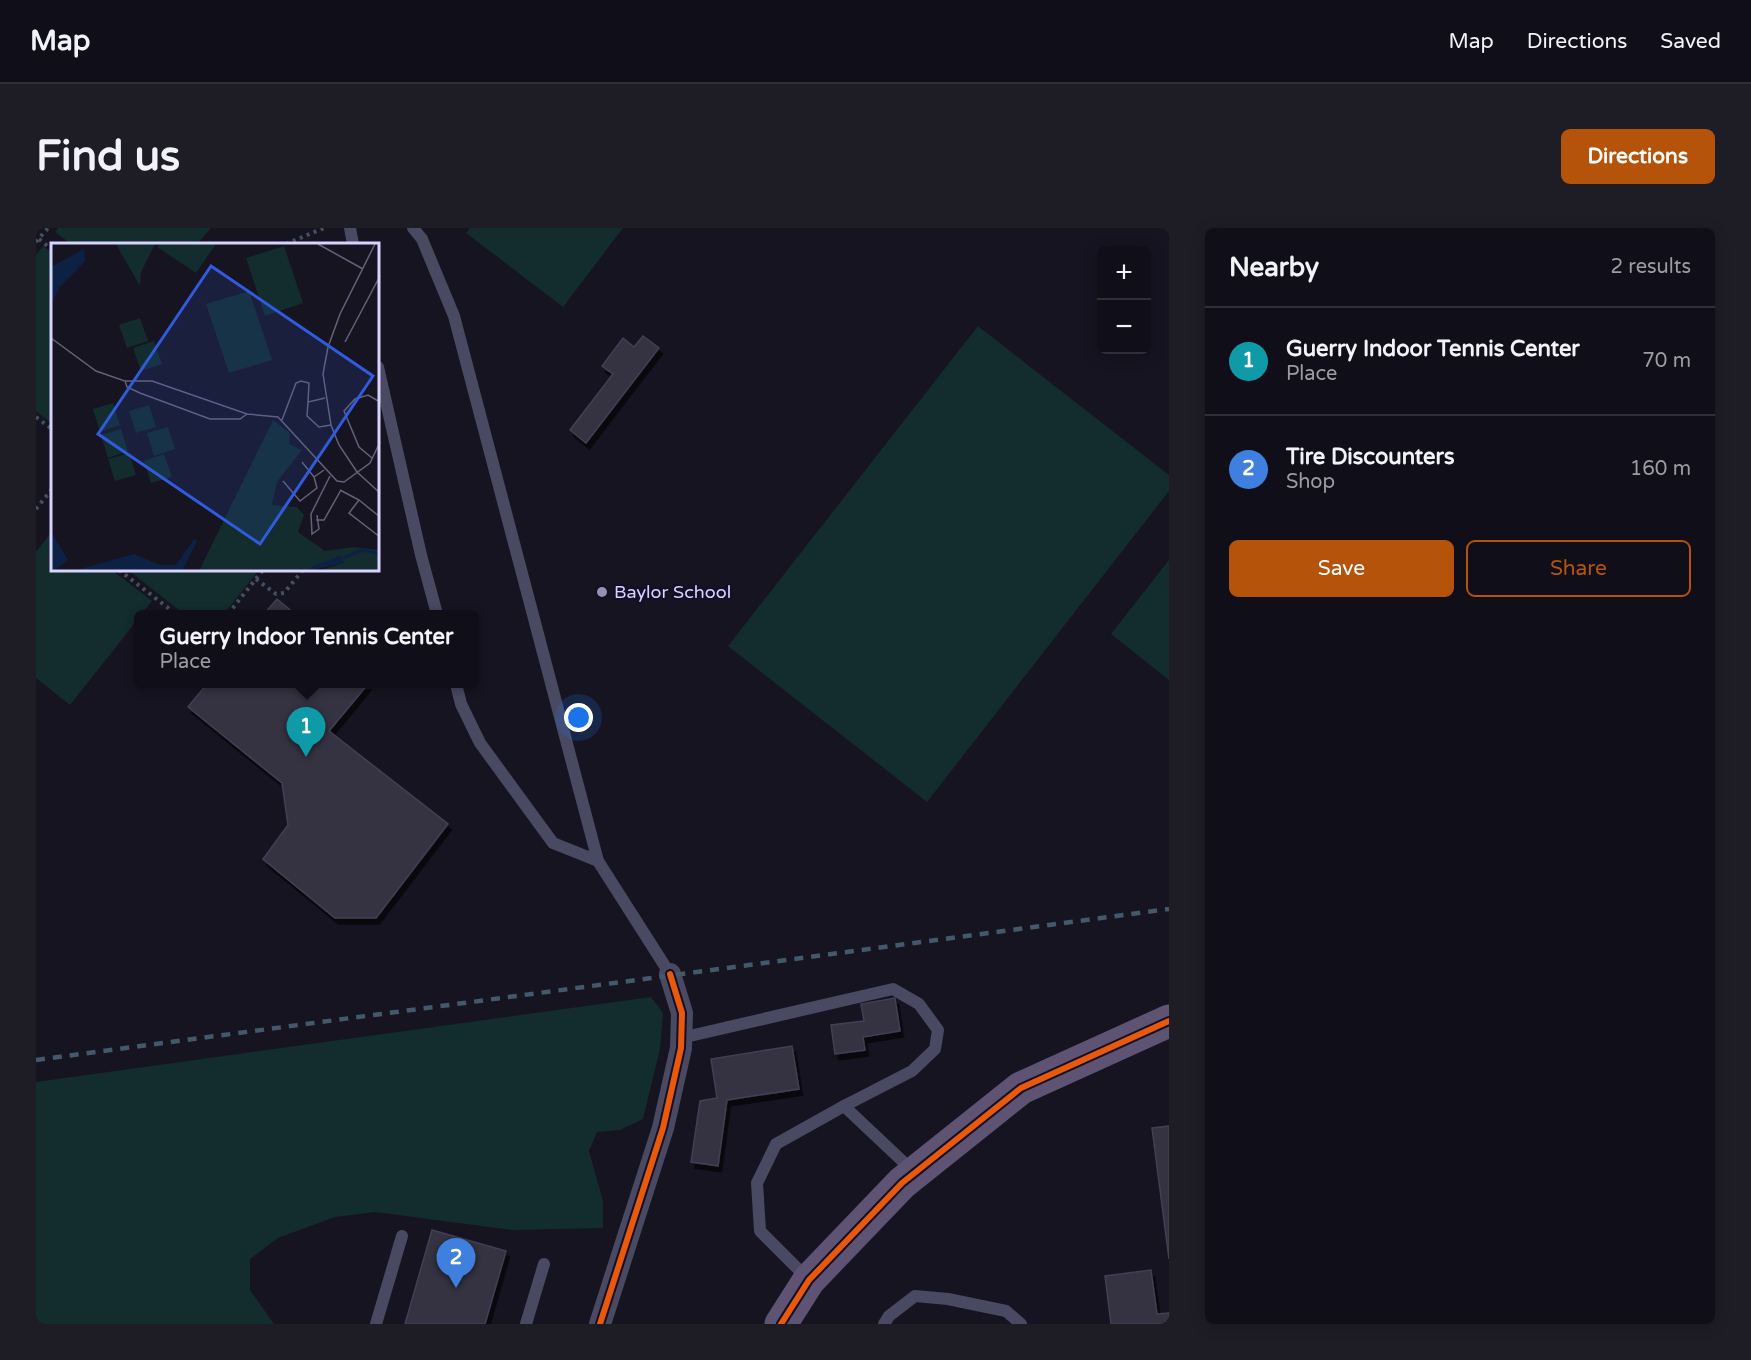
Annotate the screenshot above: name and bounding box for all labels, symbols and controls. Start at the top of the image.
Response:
text: Map [30,24,90,58]
text: Map [1448,29,1494,54]
text: Directions [1527,29,1627,54]
text: Saved [1660,29,1721,54]
button: Directions [1561,129,1715,184]
text: Find us [36,131,180,182]
inset map [51,243,380,572]
map controls [1097,246,1151,354]
button: + [1097,246,1151,300]
text: Nearby [1229,252,1319,283]
text: 2 results [1611,255,1691,279]
button: − [1097,300,1151,354]
text: Guerry Indoor Tennis Center [1286,336,1580,362]
text: 1 [1242,349,1255,373]
text: 70 m [1642,349,1691,373]
text: Place [1286,362,1337,386]
text: Tire Discounters [1286,444,1455,470]
text: 2 [1242,457,1255,481]
text: 160 m [1630,457,1691,481]
text: Shop [1286,470,1335,494]
button: Save [1229,540,1454,597]
button: Share [1466,540,1691,597]
place label: Baylor School [614,581,731,603]
marker: Baylor School [595,585,609,599]
popup [134,610,479,688]
text: Guerry Indoor Tennis Center [160,624,453,650]
text: Place [160,650,211,674]
your location [564,703,593,732]
pin: 1 [286,708,326,757]
pin: 2 [436,1238,476,1288]

